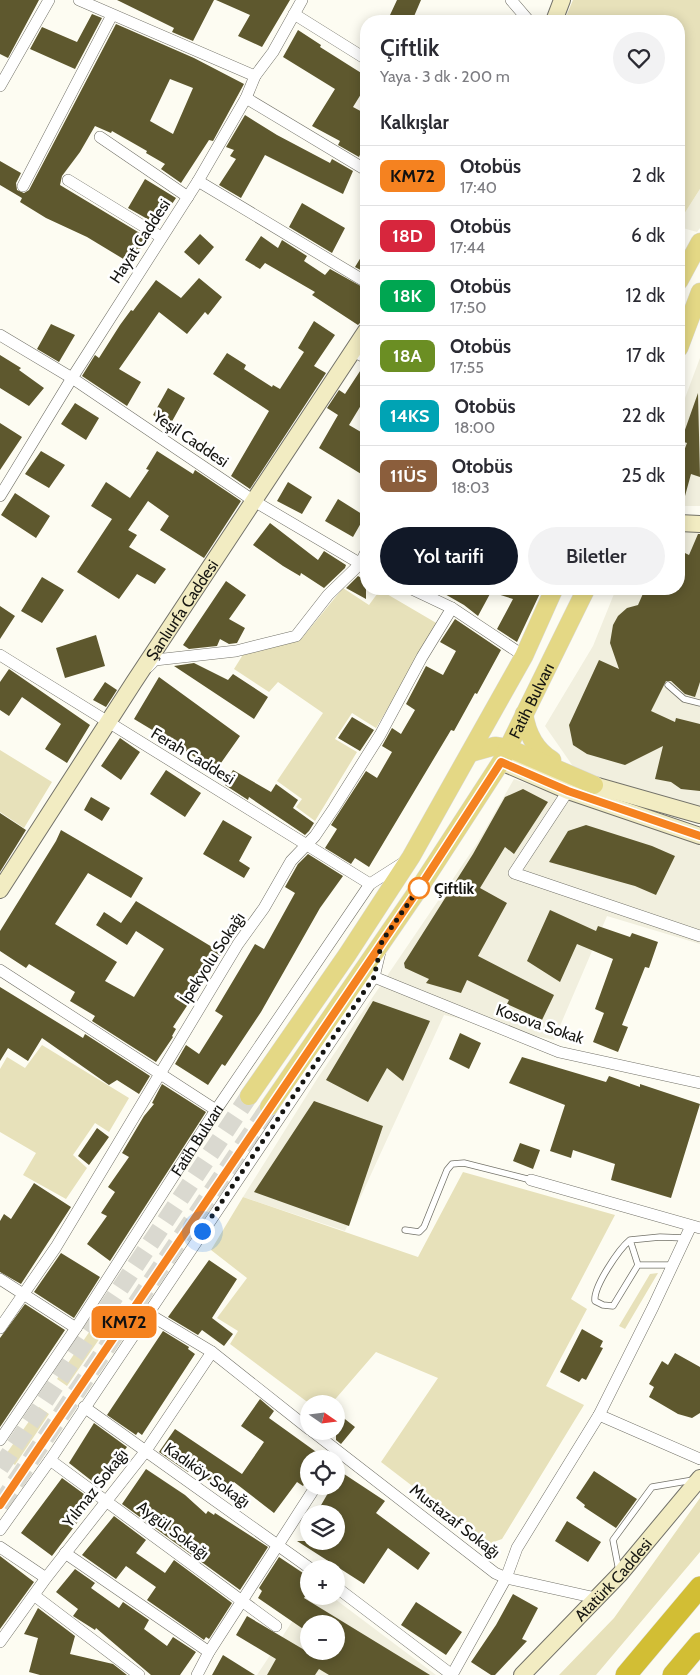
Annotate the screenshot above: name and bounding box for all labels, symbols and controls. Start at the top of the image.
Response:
button: heart [613,32,665,84]
text: Çiftlik [380,33,439,62]
text: Yaya · 3 dk · 200 m [380,67,510,86]
text: Kalkışlar [380,111,449,134]
text: Otobüs [460,155,521,178]
text: 2 dk [632,164,665,187]
text: KM72 [390,165,435,187]
text: 17:40 [460,178,497,197]
street label: Hayat Caddesi [106,195,174,287]
text: Otobüs [450,215,511,238]
text: 6 dk [631,224,665,247]
text: 18D [392,225,423,247]
text: 17:44 [450,238,485,257]
text: Otobüs [450,275,511,298]
text: 12 dk [626,284,665,307]
text: 18K [393,285,422,307]
text: 17:50 [450,298,486,317]
text: Otobüs [450,335,511,358]
text: 17 dk [626,344,665,367]
text: 18A [393,345,422,367]
text: 17:55 [450,358,484,377]
text: Otobüs [454,395,516,418]
text: 22 dk [622,404,665,427]
text: 14KS [390,405,429,427]
street label: Yeşil Caddesi [149,406,232,471]
text: 18:00 [454,418,495,437]
text: Otobüs [452,455,513,478]
text: 25 dk [621,464,665,487]
text: 11ÜS [390,465,427,487]
text: 18:03 [452,478,490,497]
button: Yol tarifi [380,527,518,585]
button: Biletler [528,527,665,585]
street label: Şanlıurfa Caddesi [142,556,222,664]
street label: Fatih Bulvarı [505,660,558,742]
street label: Ferah Caddesi [148,724,238,788]
marker: Çiftlik [408,877,430,899]
place label: Çiftlik [434,879,475,898]
street label: İpekyolu Sokağı [175,909,249,1007]
street label: Kosova Sokak [494,1000,587,1048]
street label: Fatih Bulvarı [167,1100,227,1179]
your location [190,1219,215,1244]
line badge: KM72 [89,1306,159,1338]
text: KM72 [102,1311,146,1333]
north arrow [300,1395,345,1440]
map controls [300,1395,345,1660]
street label: Kadıköy Sokağı [160,1438,254,1512]
street label: Yılmaz Sokağı [58,1445,131,1532]
button: locate [300,1450,345,1495]
street label: Mustazaf Sokağı [406,1480,504,1562]
street label: Aygül Sokağı [133,1497,213,1563]
button: layers [300,1505,345,1550]
street label: Atatürk Caddesi [570,1534,656,1625]
button: + [300,1560,345,1605]
button: − [300,1615,345,1660]

